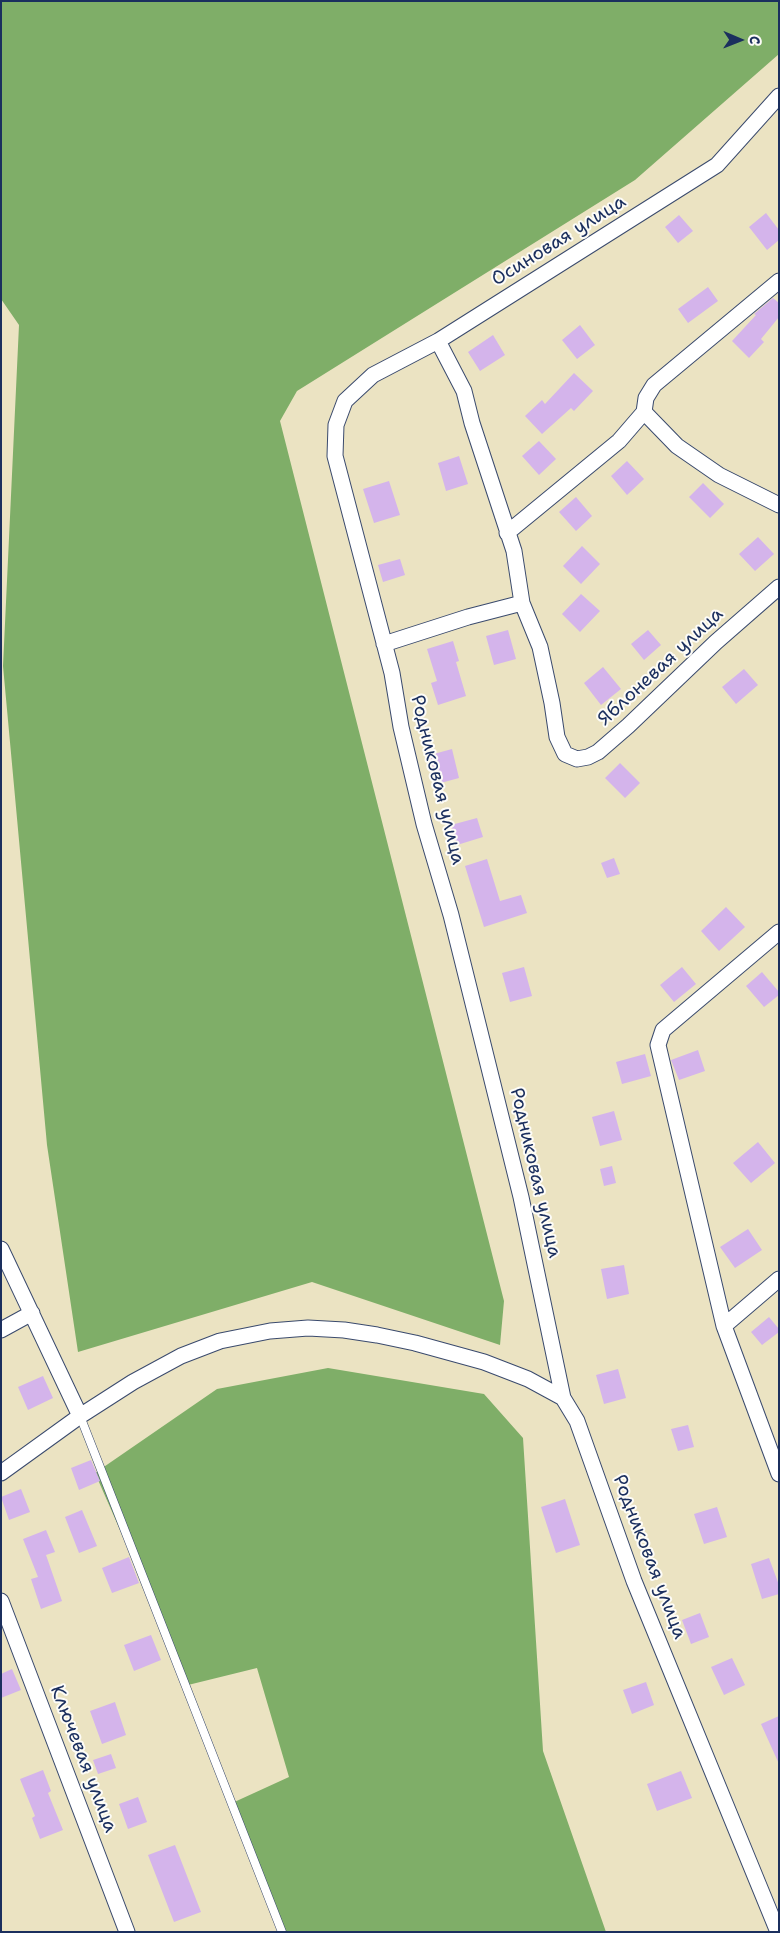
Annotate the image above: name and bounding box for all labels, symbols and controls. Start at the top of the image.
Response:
north arrow [715,15,765,65]
text: С [746,36,764,45]
street label: Осиновая улица [488,191,630,291]
street label: Яблоневая улица [594,603,728,731]
street label: Родниковая улица [405,693,469,867]
street label: Родниковая улица [504,1086,566,1260]
street label: Родниковая улица [607,1472,691,1642]
street label: Ключевая улица [44,1682,122,1836]

